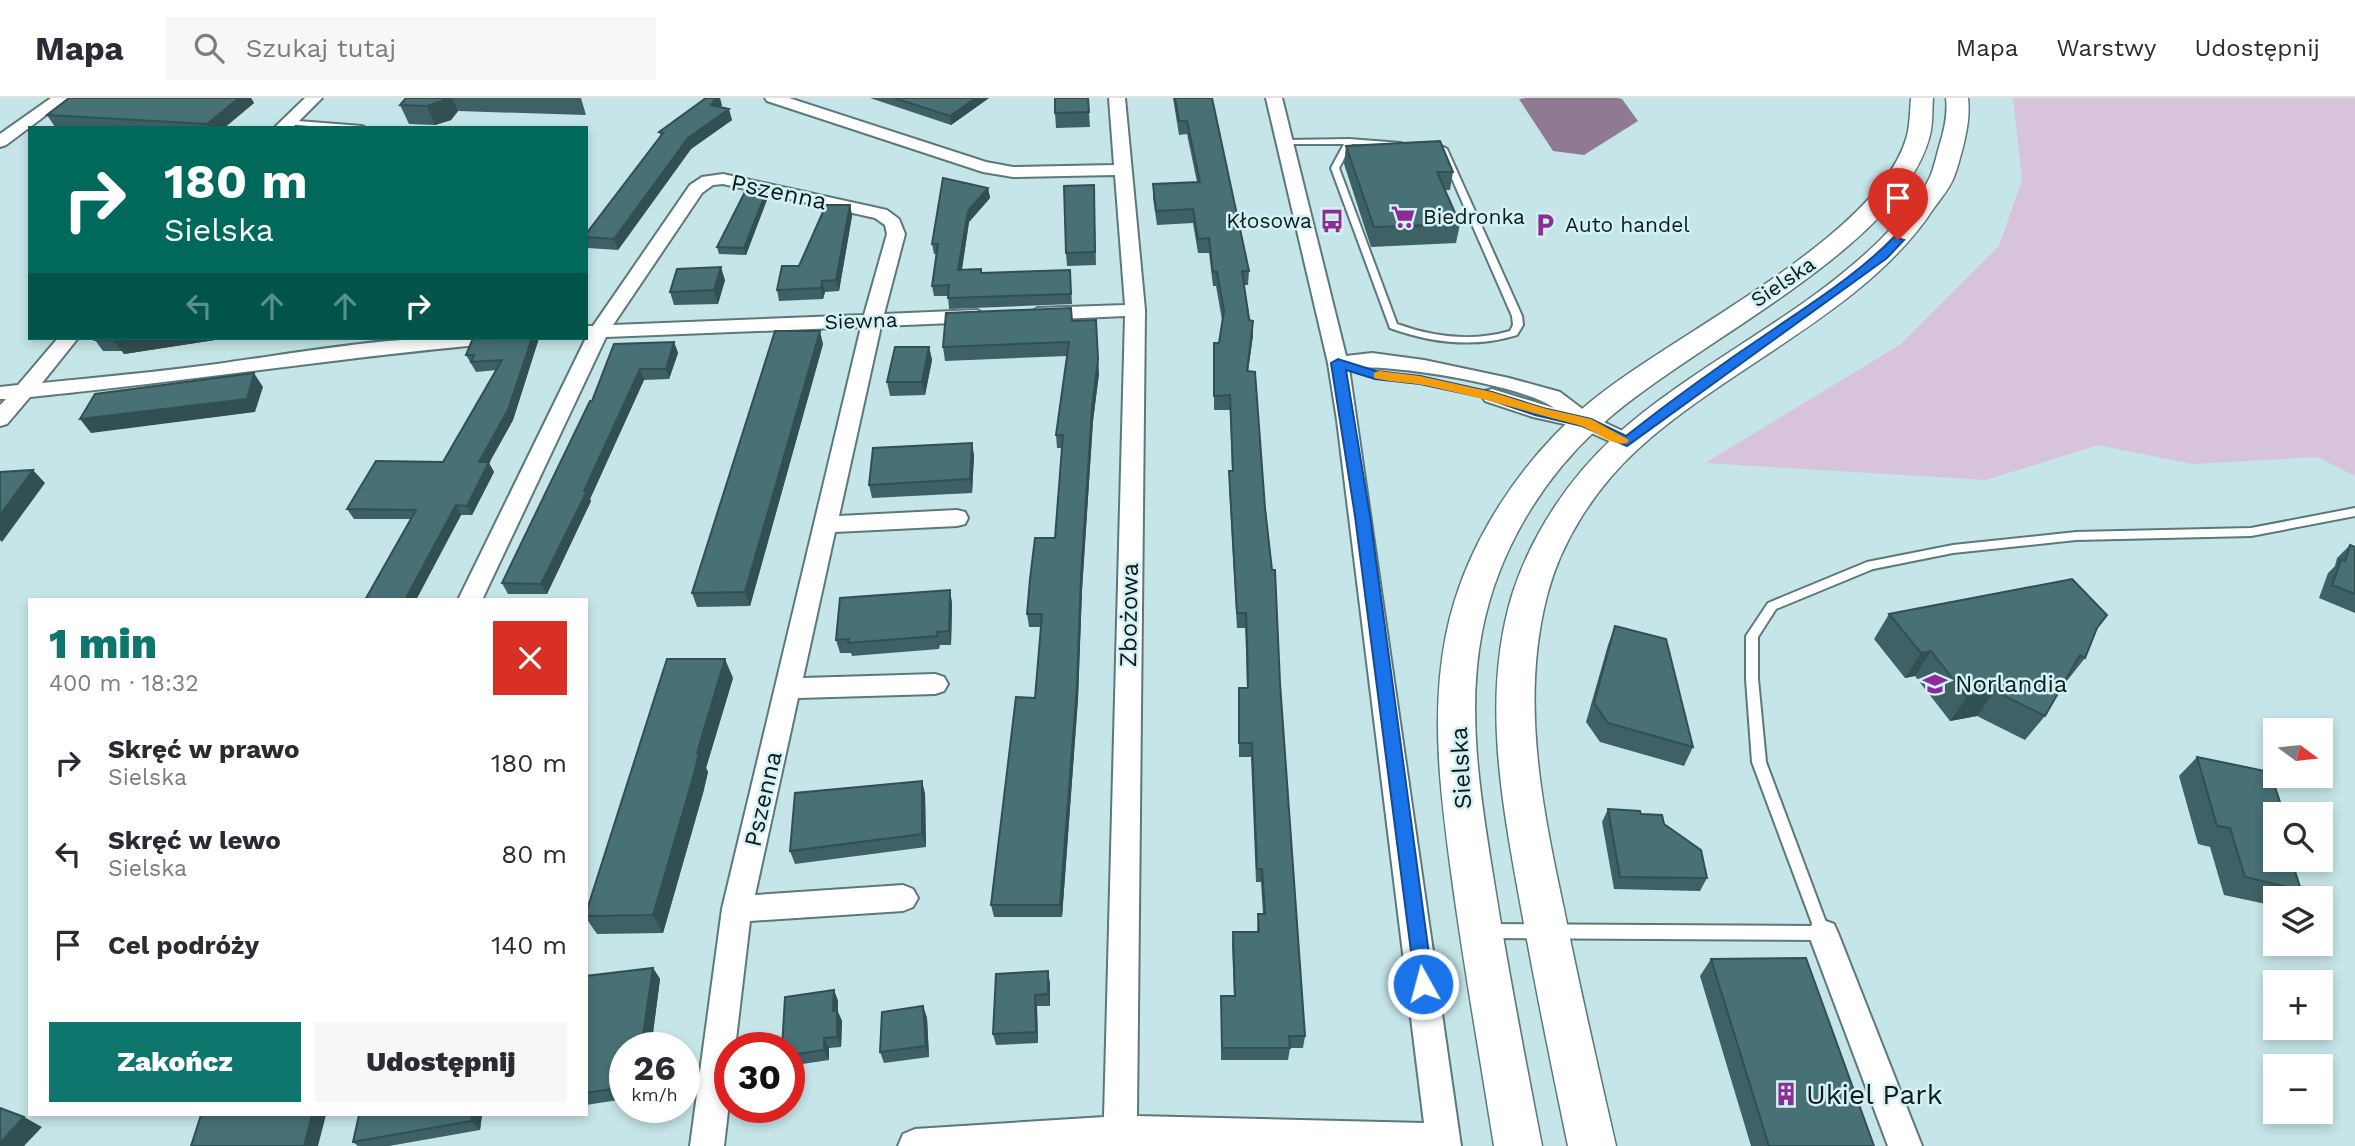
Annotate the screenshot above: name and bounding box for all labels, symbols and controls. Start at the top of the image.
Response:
search box [166,17,656,80]
text: Mapa [35,29,124,68]
icon: search [190,29,228,67]
text: Szukaj tutaj [246,33,396,63]
text: Mapa [1956,34,2018,62]
text: Warstwy [2056,34,2157,62]
text: Udostępnij [2195,34,2320,62]
text: 180 m [164,152,308,210]
icon: right [49,154,140,245]
street label: Pszenna [729,168,829,216]
pin [1868,168,1928,240]
icon: arrive [1879,179,1917,217]
supermarket icon: Biedronka [1389,203,1417,231]
place label: Biedronka [1423,204,1525,229]
bus stop icon: Kłosowa [1318,207,1346,235]
place label: Kłosowa [1226,208,1312,233]
text: Sielska [164,211,274,249]
parking icon: Auto handel [1531,211,1559,239]
place label: Auto handel [1565,212,1690,237]
street label: Sielska [1746,251,1820,312]
icon: left [180,287,218,325]
icon: ahead [253,287,291,325]
icon: ahead [326,287,364,325]
icon: right [399,287,437,325]
street label: Siewna [824,307,898,334]
street label: Zbożowa [1114,563,1144,667]
text: 1 min [49,619,157,668]
button: close [493,621,567,695]
text: 400 m · 18:32 [49,670,199,697]
school or university icon: Norlandia [1921,670,1949,698]
place label: Norlandia [1955,670,2067,698]
north arrow [2263,718,2333,788]
map controls [2263,718,2333,1124]
street label: Sielska [1445,726,1477,810]
text: Skręć w prawo [108,734,300,764]
icon: right [49,744,87,782]
text: 180 m [491,748,567,778]
street label: Pszenna [738,749,788,849]
text: Sielska [108,764,187,791]
button: search [2263,802,2333,872]
text: Skręć w lewo [108,825,281,855]
icon: left [49,835,87,873]
text: 80 m [501,839,567,869]
text: Sielska [108,855,187,882]
button: layers [2263,886,2333,956]
icon: arrive [49,926,87,964]
text: Cel podróży [108,930,259,960]
text: 140 m [491,930,567,960]
position arrow [1386,947,1460,1021]
button: + [2263,970,2333,1040]
button: Zakończ [49,1022,301,1102]
button: Udostępnij [315,1022,567,1102]
speed limit sign: 30 [714,1032,805,1123]
text: 26 [633,1047,676,1089]
button: − [2263,1054,2333,1124]
place label: Ukiel Park [1806,1078,1943,1111]
building icon: Ukiel Park [1772,1080,1800,1108]
text: km/h [631,1084,678,1105]

